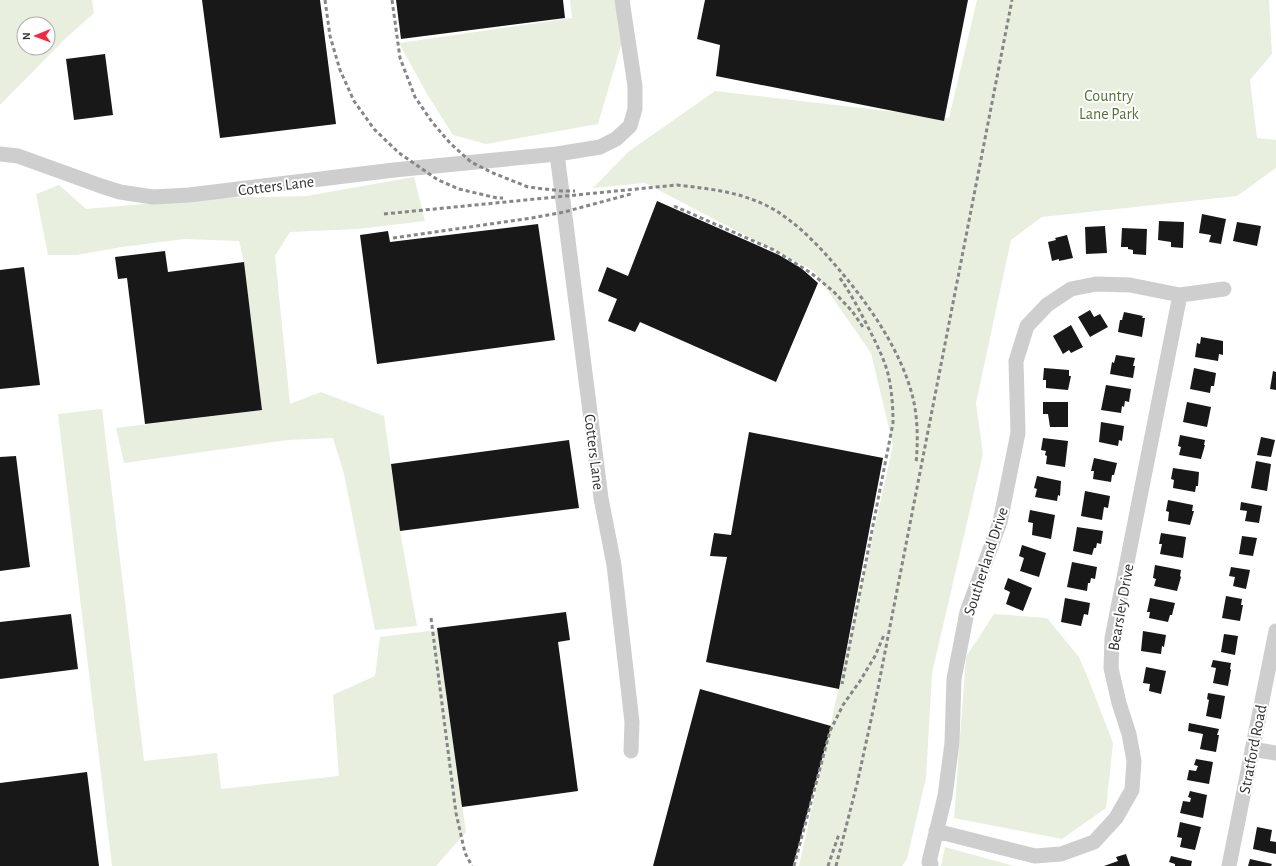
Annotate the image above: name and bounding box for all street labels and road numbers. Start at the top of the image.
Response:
street label: Cotters Lane [237,173,315,199]
street label: Cotters Lane [581,413,607,491]
street label: Southerland Drive [961,505,1011,617]
street label: Bearsley Drive [1105,562,1138,652]
street label: Stratford Road [1237,703,1269,795]

